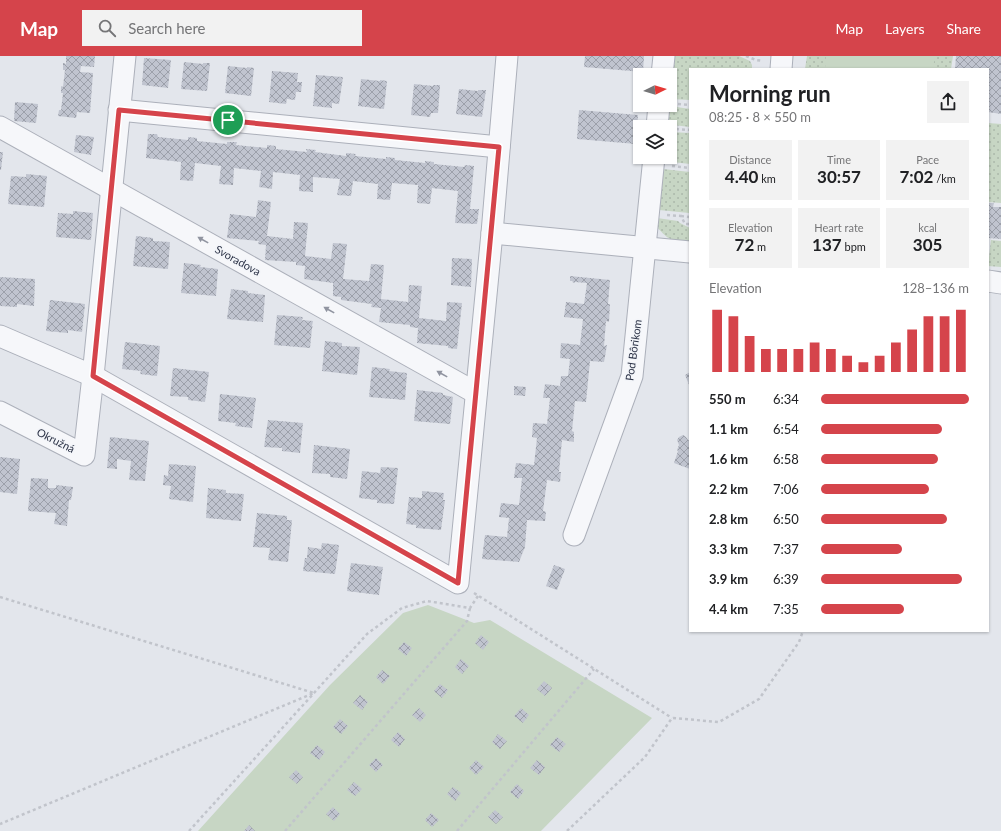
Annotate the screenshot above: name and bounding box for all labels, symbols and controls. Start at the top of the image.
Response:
search box [82,10,362,46]
text: Map [20,17,58,40]
icon: search [96,17,118,39]
text: Search here [128,19,206,37]
text: Map [835,20,863,37]
text: Layers [885,20,925,37]
text: Share [947,20,981,37]
north arrow [633,68,677,112]
map controls [633,68,677,164]
text: Morning run [709,80,831,107]
button: share [927,81,969,123]
pin [211,103,245,137]
icon: arrive [217,109,239,131]
text: 08:25 · 8 × 550 m [709,109,811,125]
button: layers [633,120,677,164]
text: Distance [729,153,771,166]
text: Time [827,153,851,166]
text: Pace [916,153,939,166]
text: 4.40 [725,166,758,187]
text: 30:57 [817,166,861,187]
text: 7:02 [899,166,933,187]
text: km [758,172,776,185]
text: /km [933,172,956,185]
text: Elevation [728,221,773,234]
text: Heart rate [814,221,864,234]
text: kcal [918,221,937,234]
text: 72 [735,234,754,255]
text: 137 [812,234,842,255]
text: 305 [913,234,942,255]
one-way arrow [197,237,209,244]
text: m [754,240,766,253]
text: bpm [842,240,866,253]
street label: Svoradova [213,242,263,278]
text: Elevation [709,280,762,296]
text: 128–136 m [902,280,969,296]
one-way arrow [323,307,334,314]
street label: Pod Bôrikom [622,318,644,382]
one-way arrow [436,370,448,377]
text: 550 m [709,391,746,407]
text: 6:34 [773,391,799,407]
text: 1.1 km [709,421,748,437]
text: 6:54 [773,421,799,437]
street label: Okružná [35,425,77,455]
text: 1.6 km [709,451,748,467]
text: 6:58 [773,451,799,467]
text: 2.2 km [709,481,748,497]
text: 7:06 [773,481,799,497]
text: 2.8 km [709,511,748,527]
text: 6:50 [773,511,799,527]
text: 3.3 km [709,541,748,557]
text: 7:37 [773,541,799,557]
text: 3.9 km [709,571,748,587]
text: 6:39 [773,571,799,587]
text: 4.4 km [709,601,748,617]
text: 7:35 [773,601,799,617]

